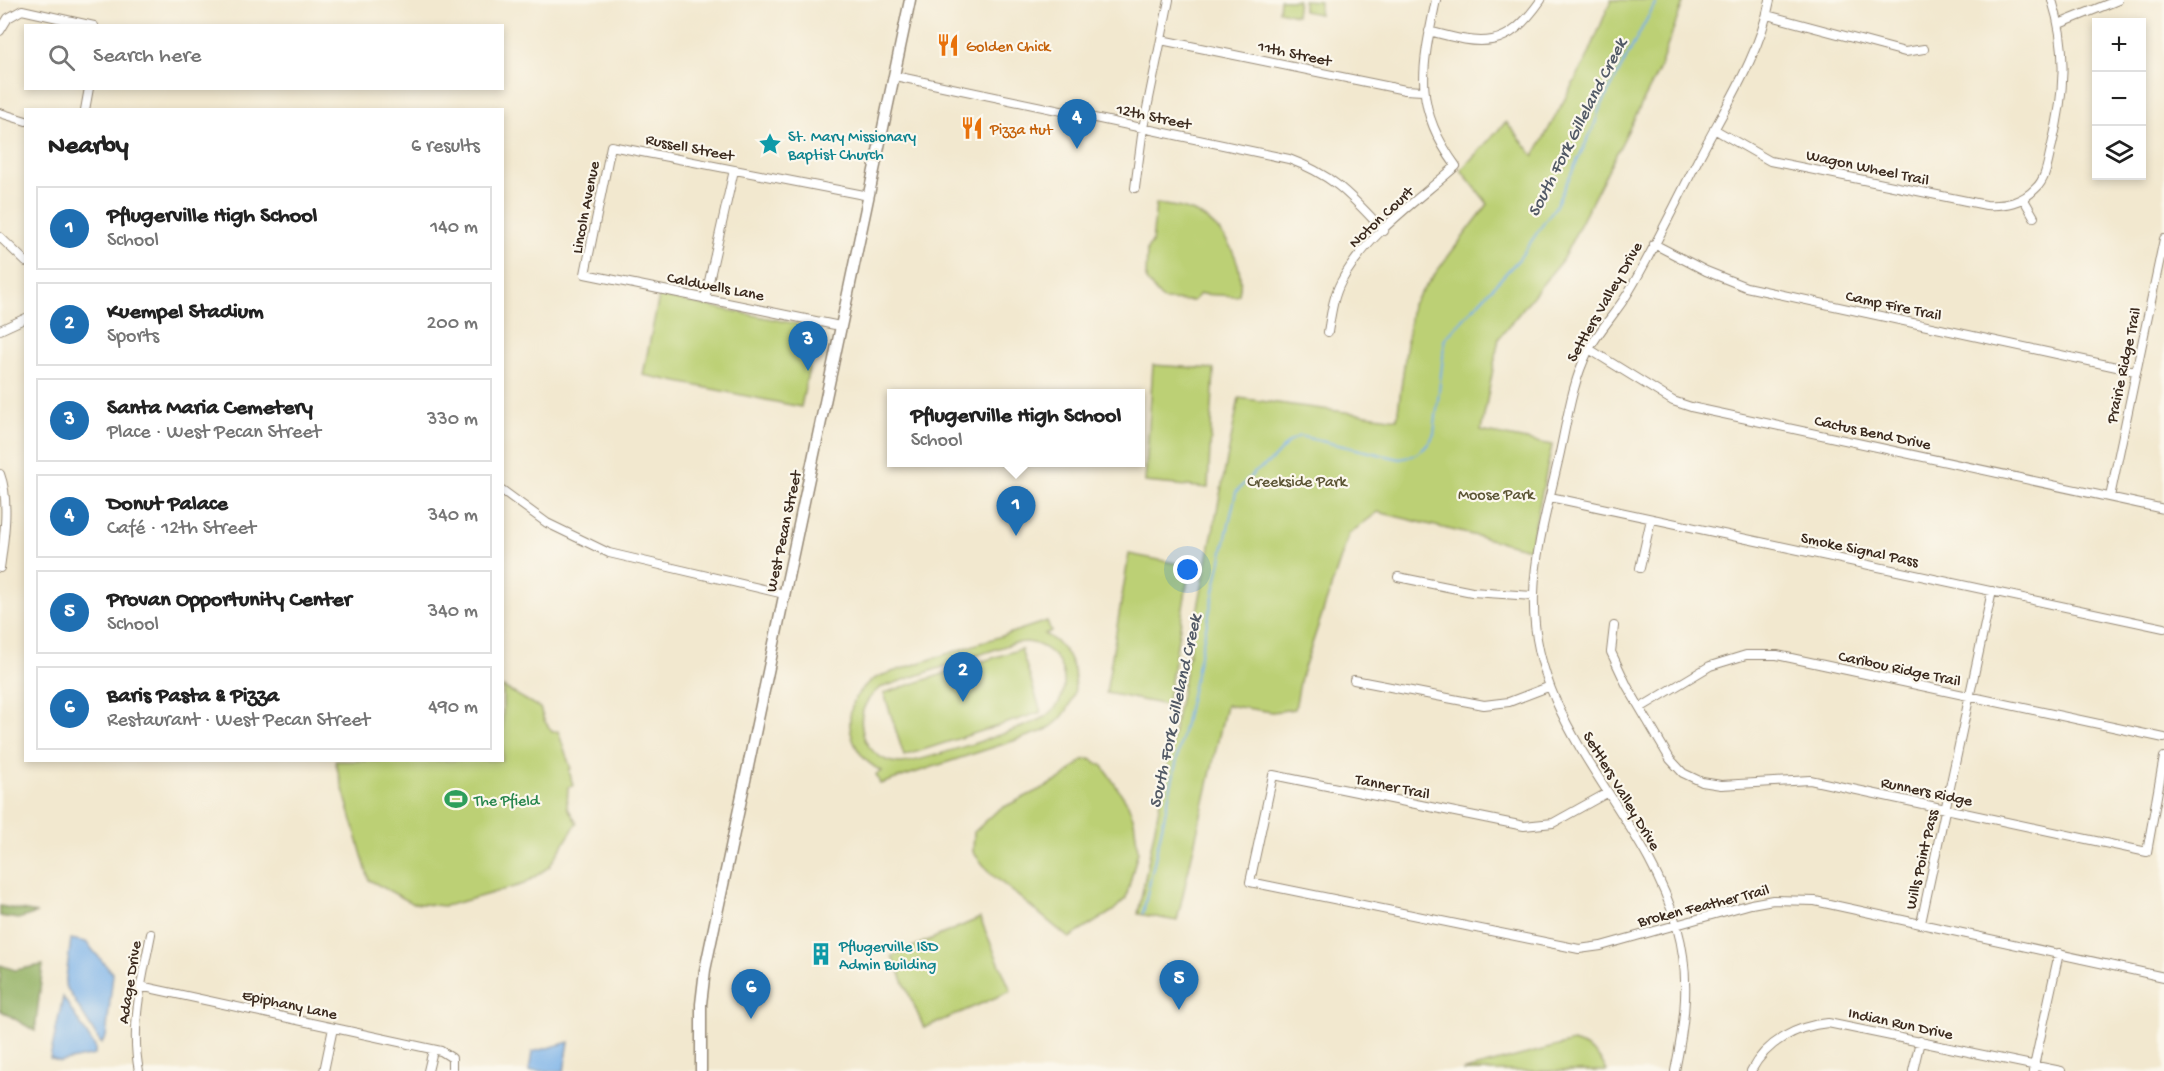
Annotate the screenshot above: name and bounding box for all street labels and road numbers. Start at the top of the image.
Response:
street label: 11th Street [1255,38,1334,73]
street label: 12th Street [1113,101,1194,136]
street label: Russell Street [644,132,736,168]
street label: Wagon Wheel Trail [1804,147,1930,192]
street label: Lincoln Avenue [569,159,606,255]
street label: Noton Court [1346,183,1420,253]
street label: Settlers Valley Drive [1564,239,1649,366]
street label: Caldwells Lane [665,270,766,307]
street label: Camp Fire Trail [1844,288,1943,327]
street label: Prairie Ridge Trail [2104,306,2147,426]
street label: Cactus Bend Drive [1812,413,1933,456]
street label: West Pecan Street [763,468,808,594]
street label: Smoke Signal Pass [1799,530,1921,573]
street label: Caribou Ridge Trail [1836,648,1962,693]
street label: Settlers Valley Drive [1577,729,1663,855]
street label: Tanner Trail [1352,771,1431,806]
street label: Runners Ridge [1879,774,1975,813]
street label: Wills Point Pass [1903,807,1944,912]
street label: Broken Feather Trail [1635,882,1772,933]
street label: Adage Drive [116,939,148,1025]
street label: Epiphany Lane [240,987,339,1026]
street label: Indian Run Drive [1846,1005,1955,1046]

